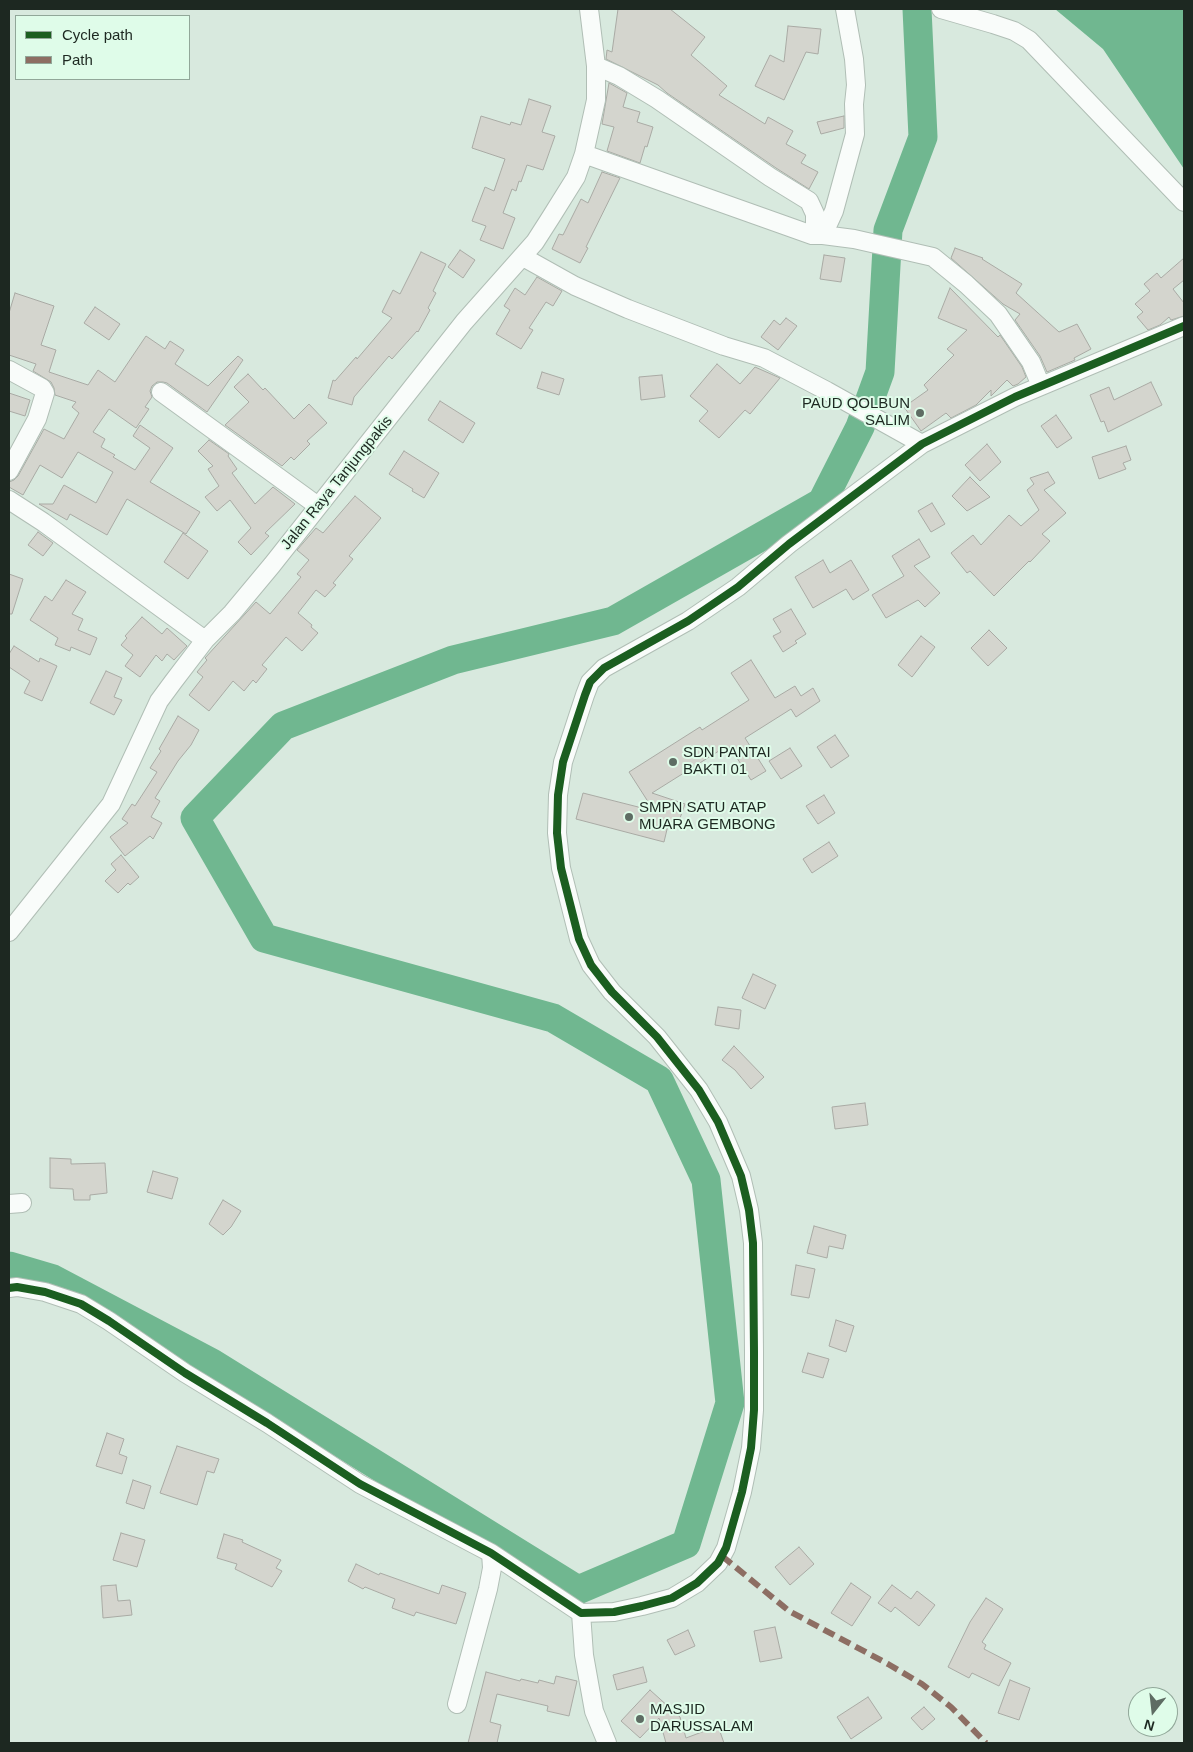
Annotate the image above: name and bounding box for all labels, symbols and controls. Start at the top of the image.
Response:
legend [15,15,190,80]
text: Cycle path [62,26,133,43]
text: Path [62,51,93,68]
place label: PAUD QOLBUN SALIM [802,395,910,430]
marker: PAUD QOLBUN SALIM [914,407,926,419]
street label: Jalan Raya Tanjungpakis [278,413,396,553]
place label: SDN PANTAI BAKTI 01 [683,744,771,779]
marker: SDN PANTAI BAKTI 01 [667,756,679,768]
place label: SMPN SATU ATAP MUARA GEMBONG [639,799,776,834]
marker: SMPN SATU ATAP MUARA GEMBONG [623,811,635,823]
north arrow [1128,1687,1178,1737]
place label: MASJID DARUSSALAM [650,1701,753,1736]
marker: MASJID DARUSSALAM [634,1713,646,1725]
text: N [1142,1716,1156,1735]

